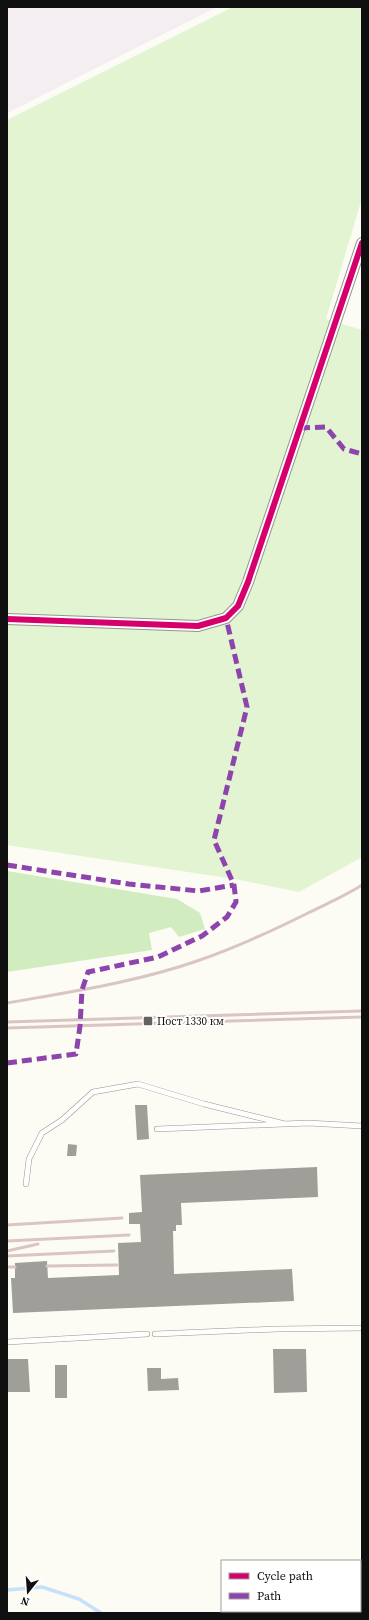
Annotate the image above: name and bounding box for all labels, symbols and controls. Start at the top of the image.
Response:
place label: Пост 1330 км [157,1014,224,1029]
marker: Пост 1330 км [142,1015,154,1027]
legend [221,1560,361,1612]
text: Cycle path [257,1568,313,1584]
north arrow [8,1572,48,1612]
text: Path [257,1588,281,1604]
text: N [19,1593,31,1609]

